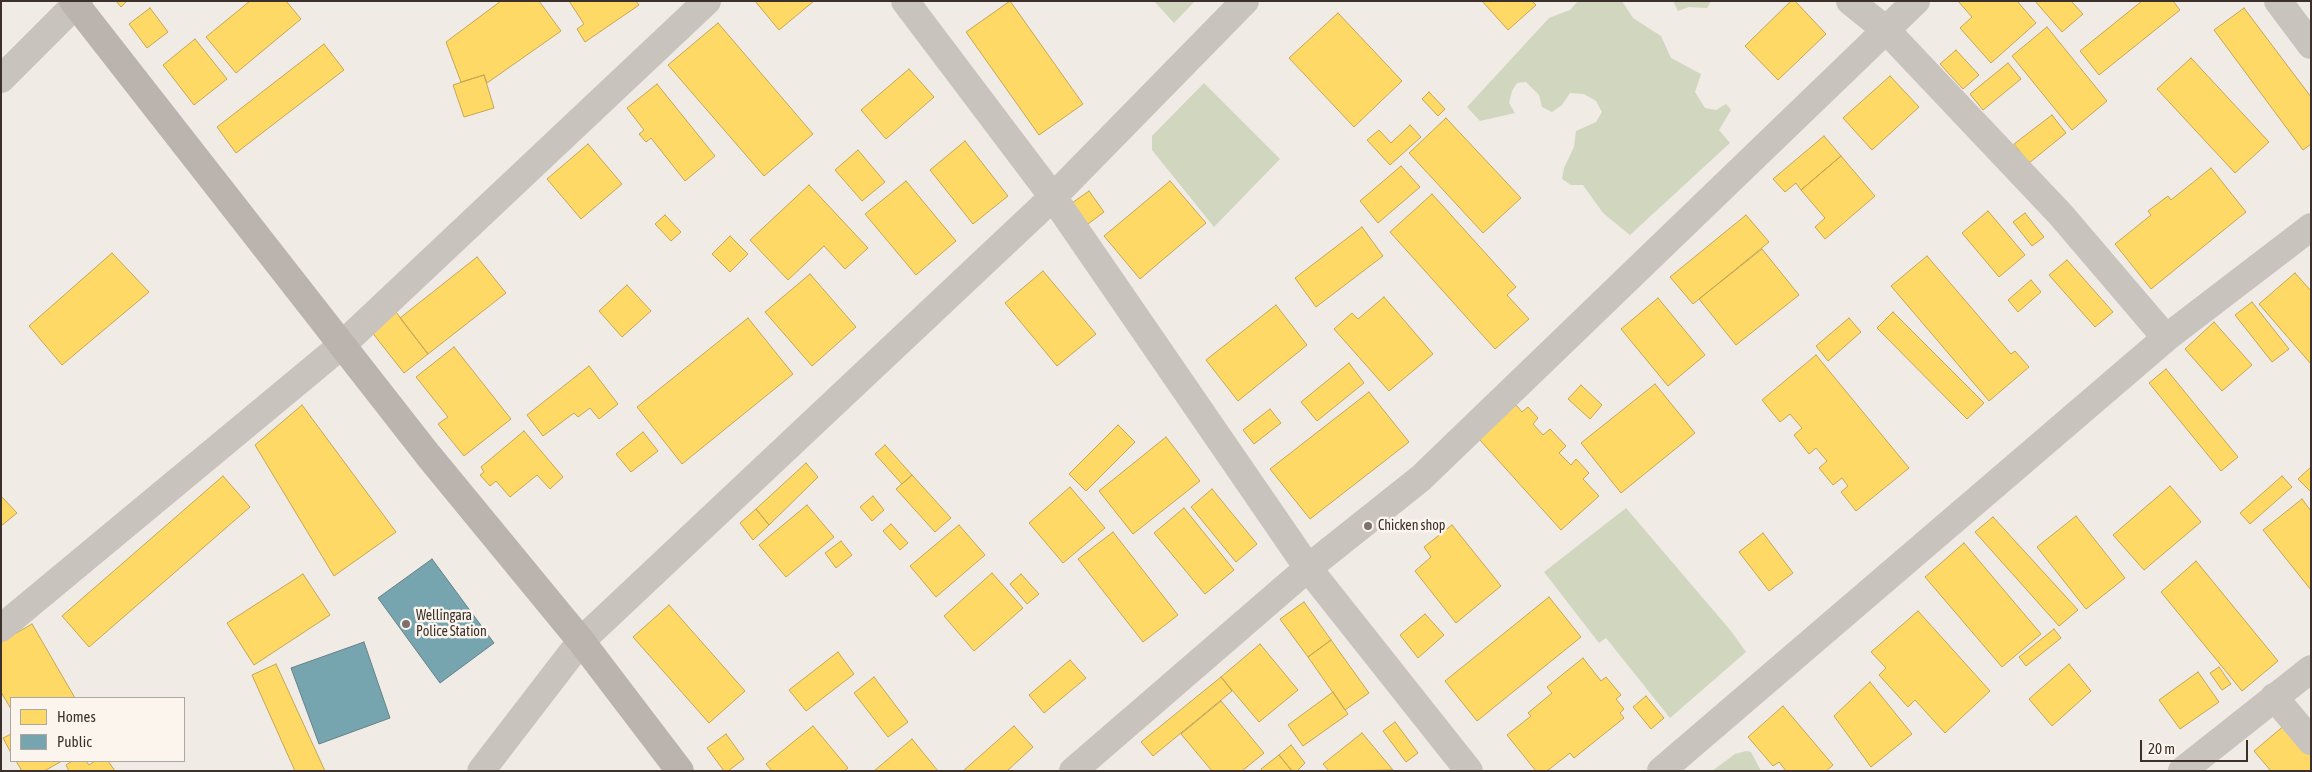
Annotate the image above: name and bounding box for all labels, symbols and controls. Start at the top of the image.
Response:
place label: Chicken shop [1378,518,1445,534]
marker: Chicken shop [1362,520,1374,532]
place label: Wellingara Police Station [416,608,487,640]
marker: Wellingara Police Station [400,618,412,630]
legend [10,697,185,762]
text: Homes [57,708,96,725]
scale bar [2142,730,2250,762]
text: Public [57,733,92,750]
text: 20 m [2148,740,2175,757]

